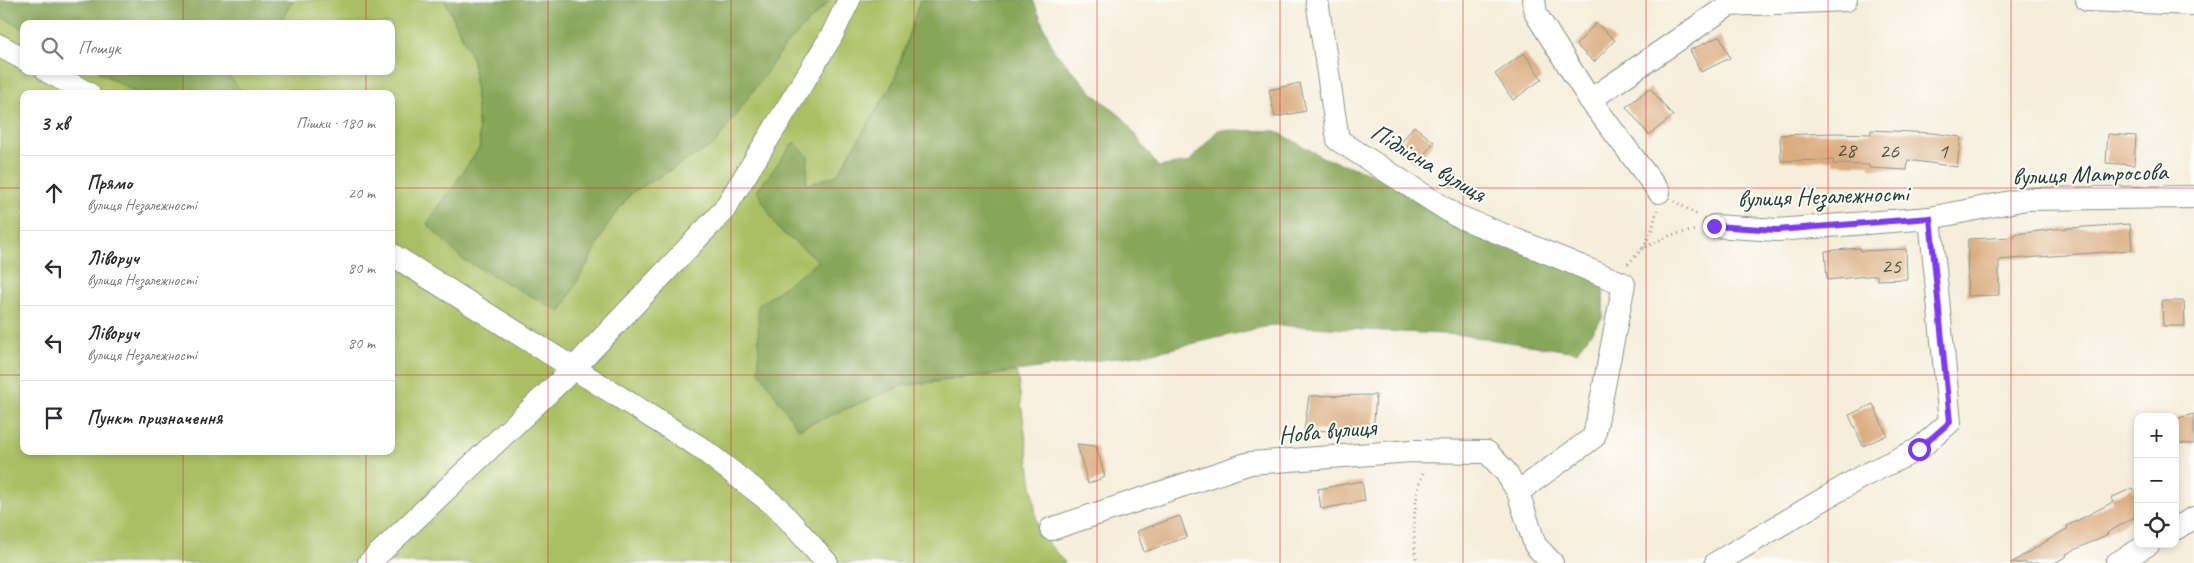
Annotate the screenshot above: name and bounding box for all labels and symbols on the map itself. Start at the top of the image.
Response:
street label: Підлісна вулиця [1365,116,1493,210]
house number: 28 [1836,136,1858,164]
house number: 26 [1879,137,1900,165]
house number: 1 [1938,137,1949,165]
street label: вулиця Матросова [2012,155,2170,193]
street label: вулиця Незалежності [1737,177,1913,216]
route end [1703,215,1726,238]
house number: 25 [1881,252,1902,280]
street label: Нова вулиця [1277,411,1379,451]
route start [1908,438,1931,461]

